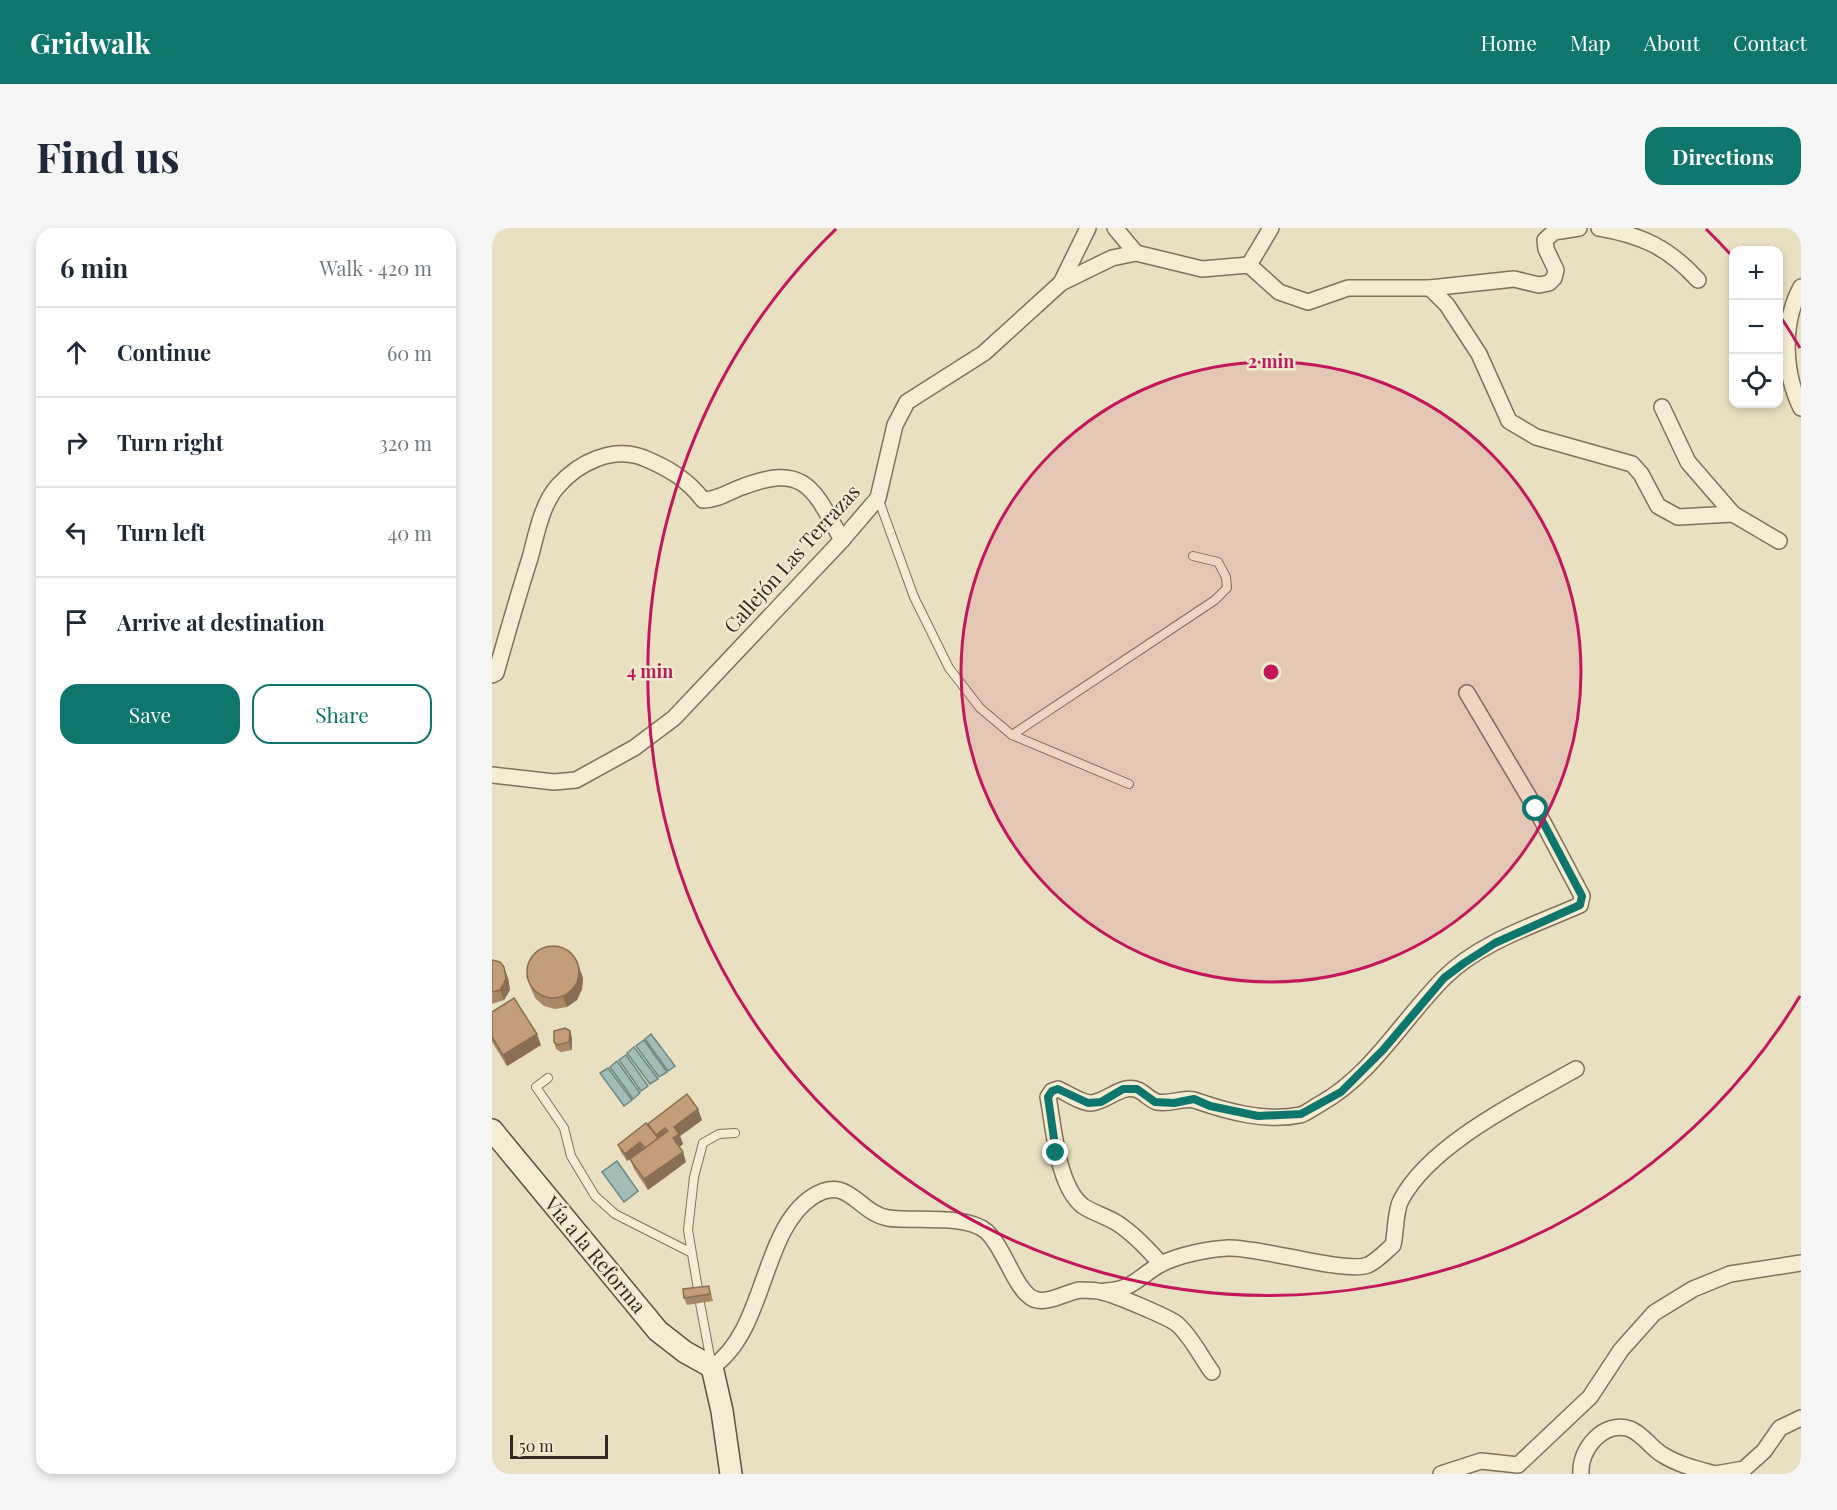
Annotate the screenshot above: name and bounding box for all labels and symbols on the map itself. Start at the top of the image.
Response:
text: 2 min [1248,349,1294,373]
street label: Callejón Las Terrazas [717,478,865,638]
text: 4 min [627,659,673,683]
centre of rings [1261,662,1281,682]
route start [1522,795,1548,821]
route end [1042,1139,1068,1165]
street label: Vía a la Reforma [539,1189,653,1318]
scale bar [510,1432,608,1460]

